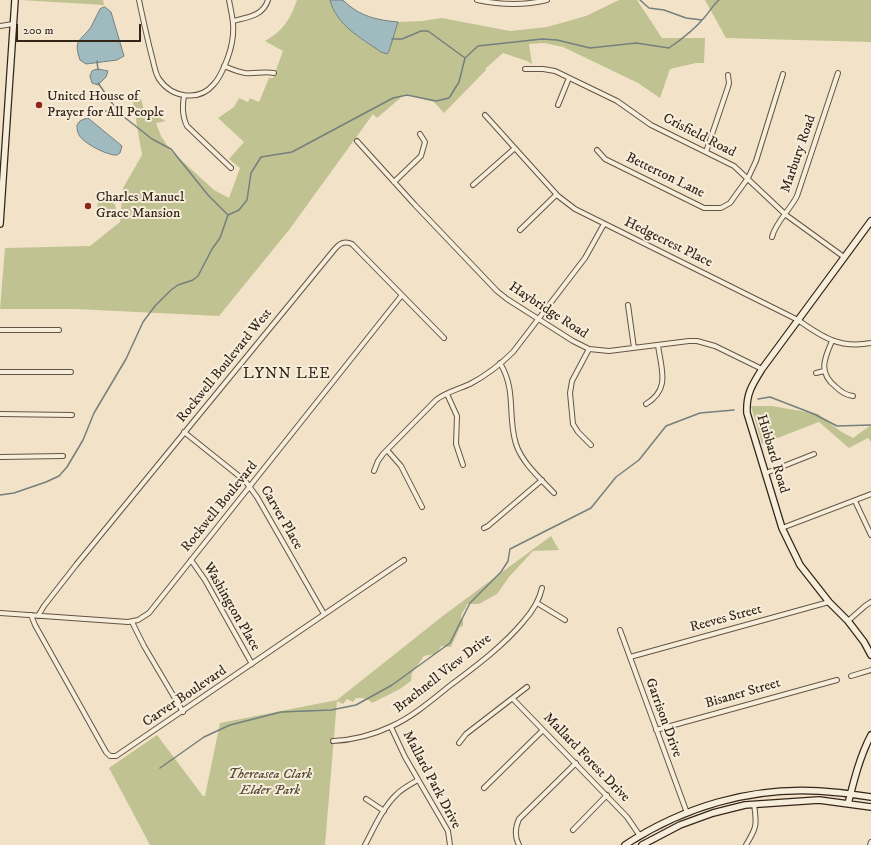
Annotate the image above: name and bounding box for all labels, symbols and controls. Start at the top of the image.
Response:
scale bar [18,16,143,42]
text: 200 m [23,23,53,38]
place label: United House of Prayer for All People [47,89,164,122]
marker: United House of Prayer for All People [34,100,44,110]
street label: Crisfield Road [660,110,738,162]
street label: Marbury Road [778,113,820,195]
street label: Betterton Lane [623,150,707,202]
place label: Charles Manuel Grace Mansion [96,190,184,222]
marker: Charles Manuel Grace Mansion [83,201,93,211]
street label: Hedgecrest Place [621,214,715,272]
street label: Haybridge Road [505,279,591,343]
street label: Rockwell Boulevard West [174,306,276,426]
district label: LYNN LEE [243,366,331,384]
street label: Hubbard Road [752,413,792,495]
street label: Rockwell Boulevard [178,458,262,556]
street label: Carver Place [256,483,306,553]
street label: Washington Place [199,560,263,654]
street label: Reeves Street [688,601,764,637]
street label: Brachnell View Drive [391,631,495,717]
street label: Carver Boulevard [140,663,230,731]
street label: Bisaner Street [703,675,783,713]
street label: Garrison Drive [641,676,685,760]
street label: Mallard Forest Drive [539,710,633,806]
street label: Mallard Park Drive [398,728,464,832]
park label: Thereasea Clark Elder Park [228,767,312,800]

